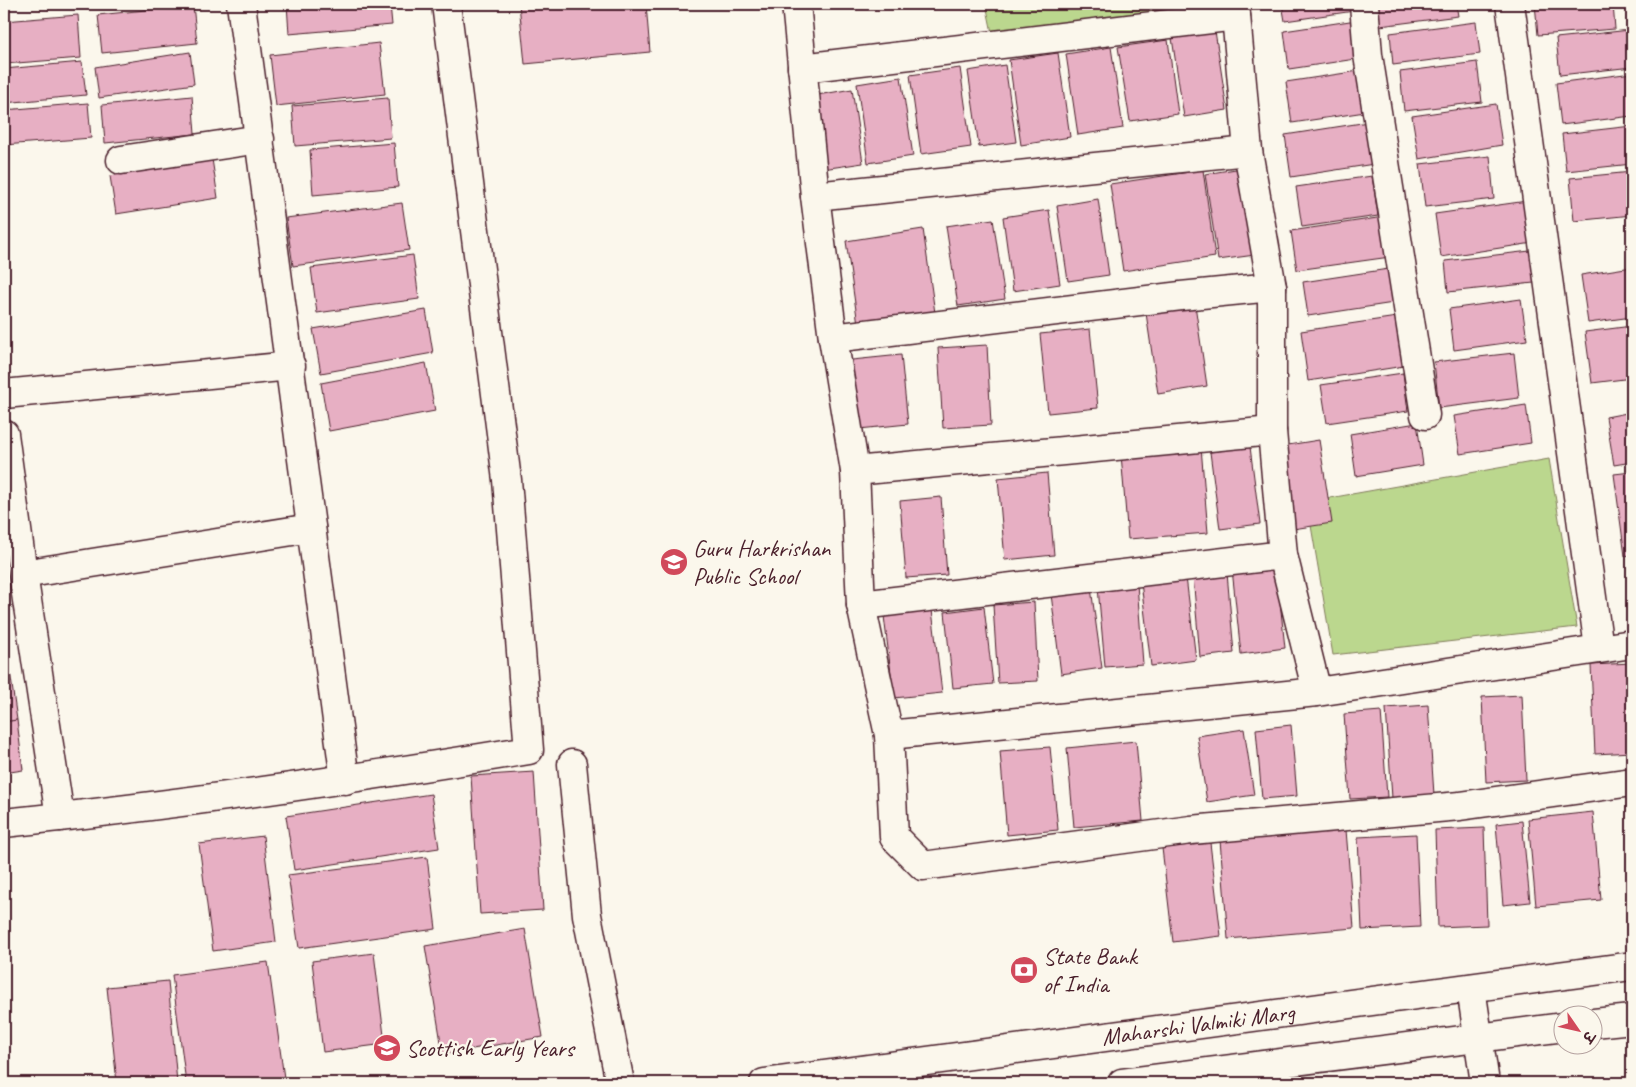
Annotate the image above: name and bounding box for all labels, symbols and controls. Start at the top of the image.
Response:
place label: Guru Harkrishan Public School [693,533,832,591]
school or university icon: Guru Harkrishan Public School [659,547,689,577]
place label: State Bank of India [1043,941,1139,999]
bank icon: State Bank of India [1009,955,1039,985]
street label: Maharshi Valmiki Marg [1100,996,1298,1052]
north arrow [1554,1004,1604,1054]
text: उ [1578,1027,1599,1047]
school or university icon: Scottish Early Years [372,1033,402,1063]
place label: Scottish Early Years [406,1033,576,1063]

